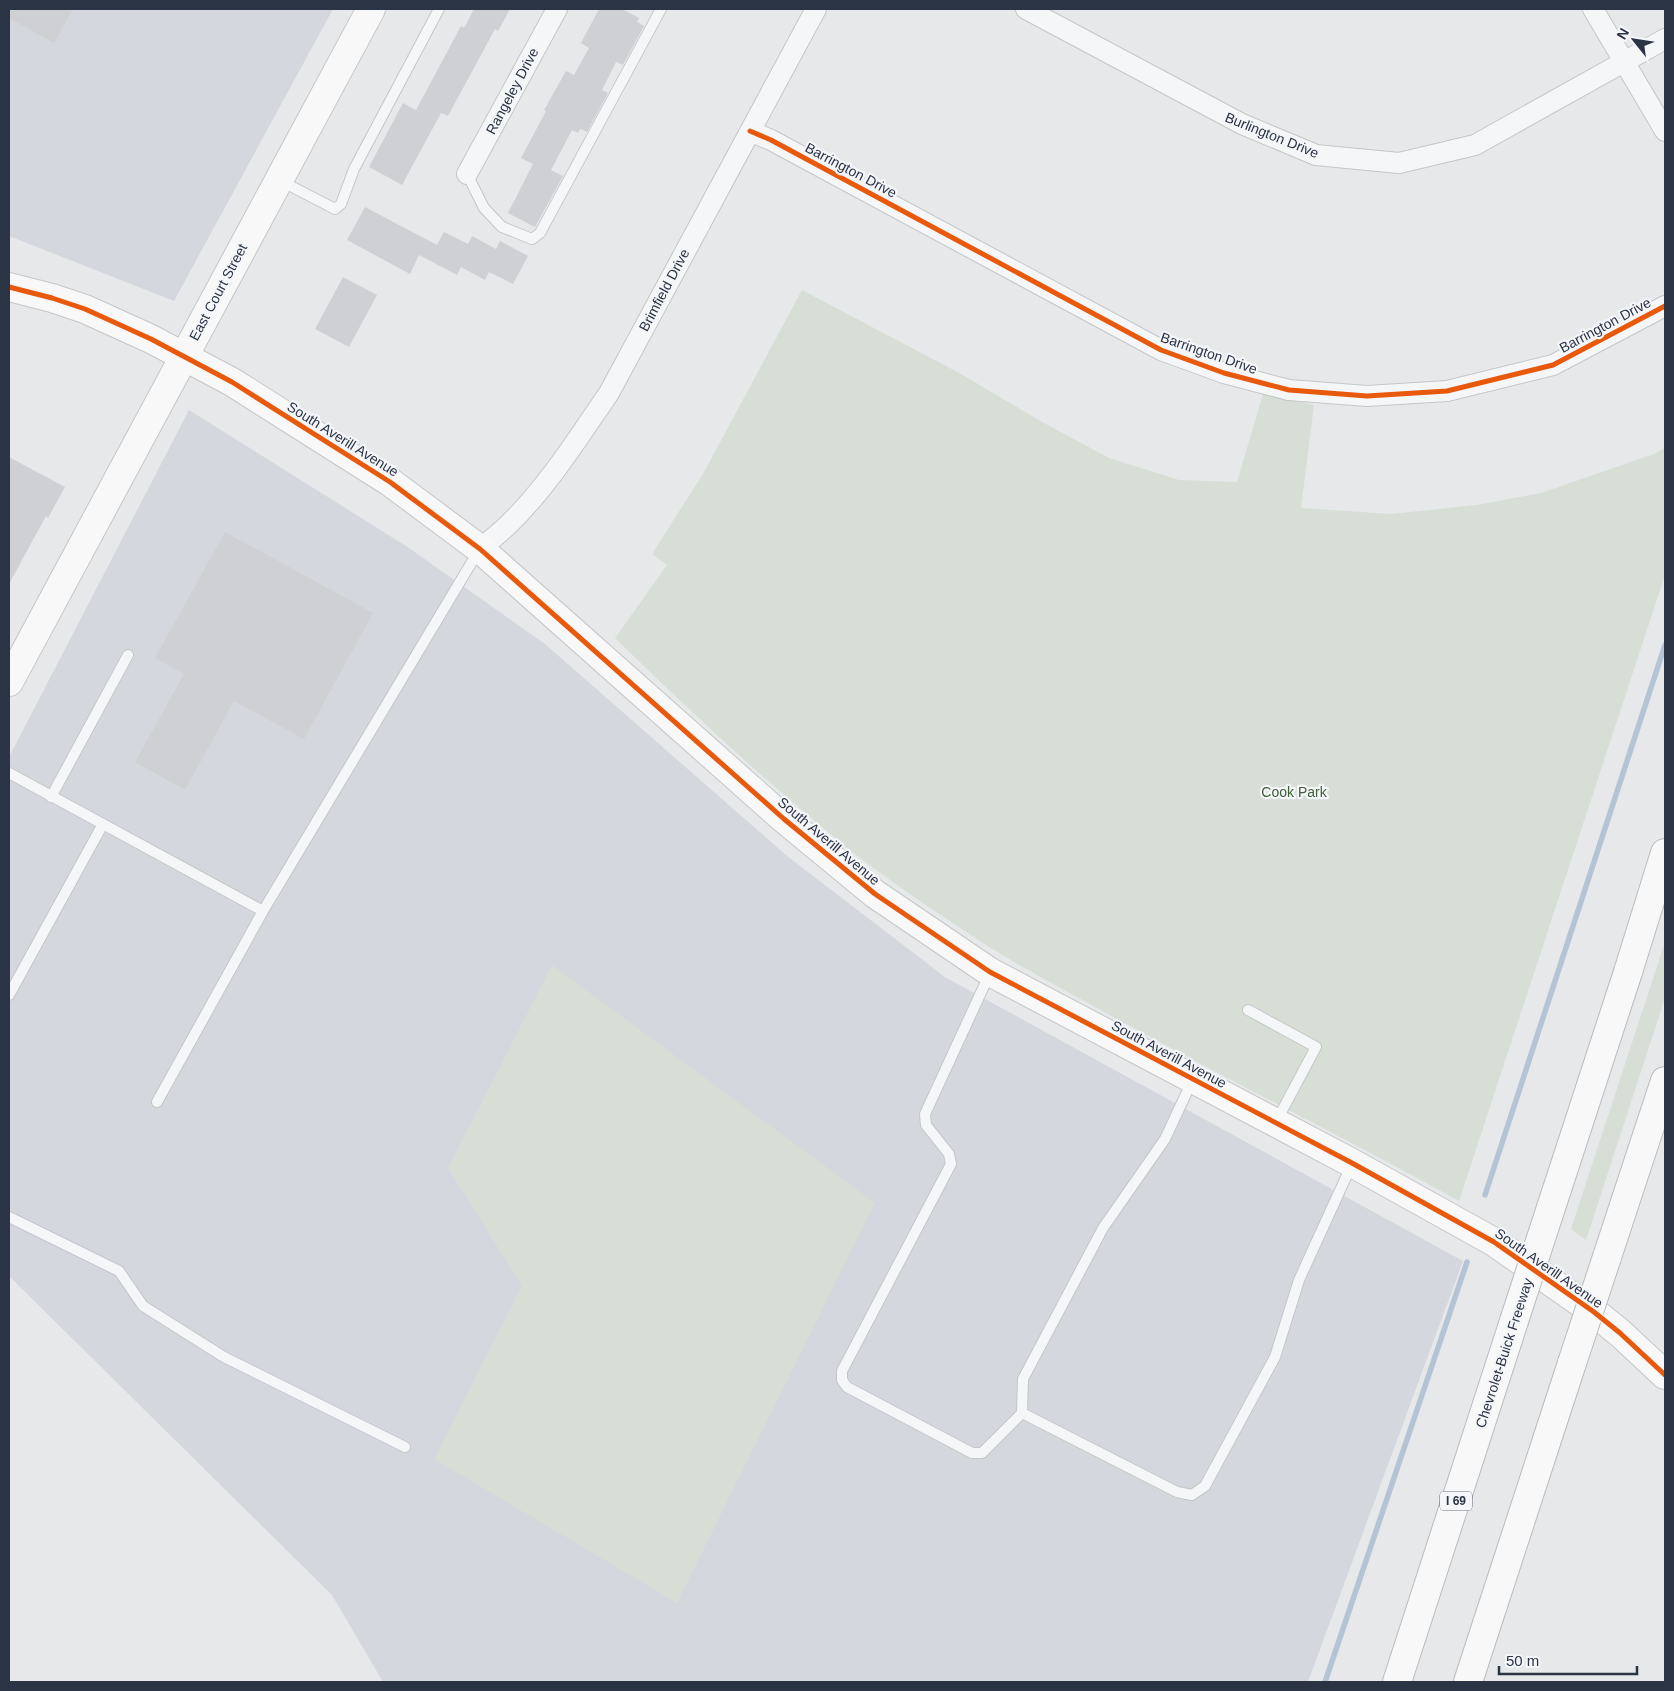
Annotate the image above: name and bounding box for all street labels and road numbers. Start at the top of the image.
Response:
street label: Rangeley Drive [482,45,542,137]
street label: Burlington Drive [1223,109,1321,161]
street label: Barrington Drive [803,139,900,201]
street label: East Court Street [186,241,250,343]
street label: Brimfield Drive [636,246,693,334]
street label: Barrington Drive [1557,294,1654,356]
street label: Barrington Drive [1159,329,1260,377]
street label: South Averill Avenue [285,398,402,480]
street label: South Averill Avenue [775,794,883,888]
street label: South Averill Avenue [1109,1017,1229,1091]
street label: South Averill Avenue [1492,1225,1606,1311]
street label: Chevrolet-Buick Freeway [1472,1276,1536,1430]
road number: I 69 [1440,1492,1472,1510]

